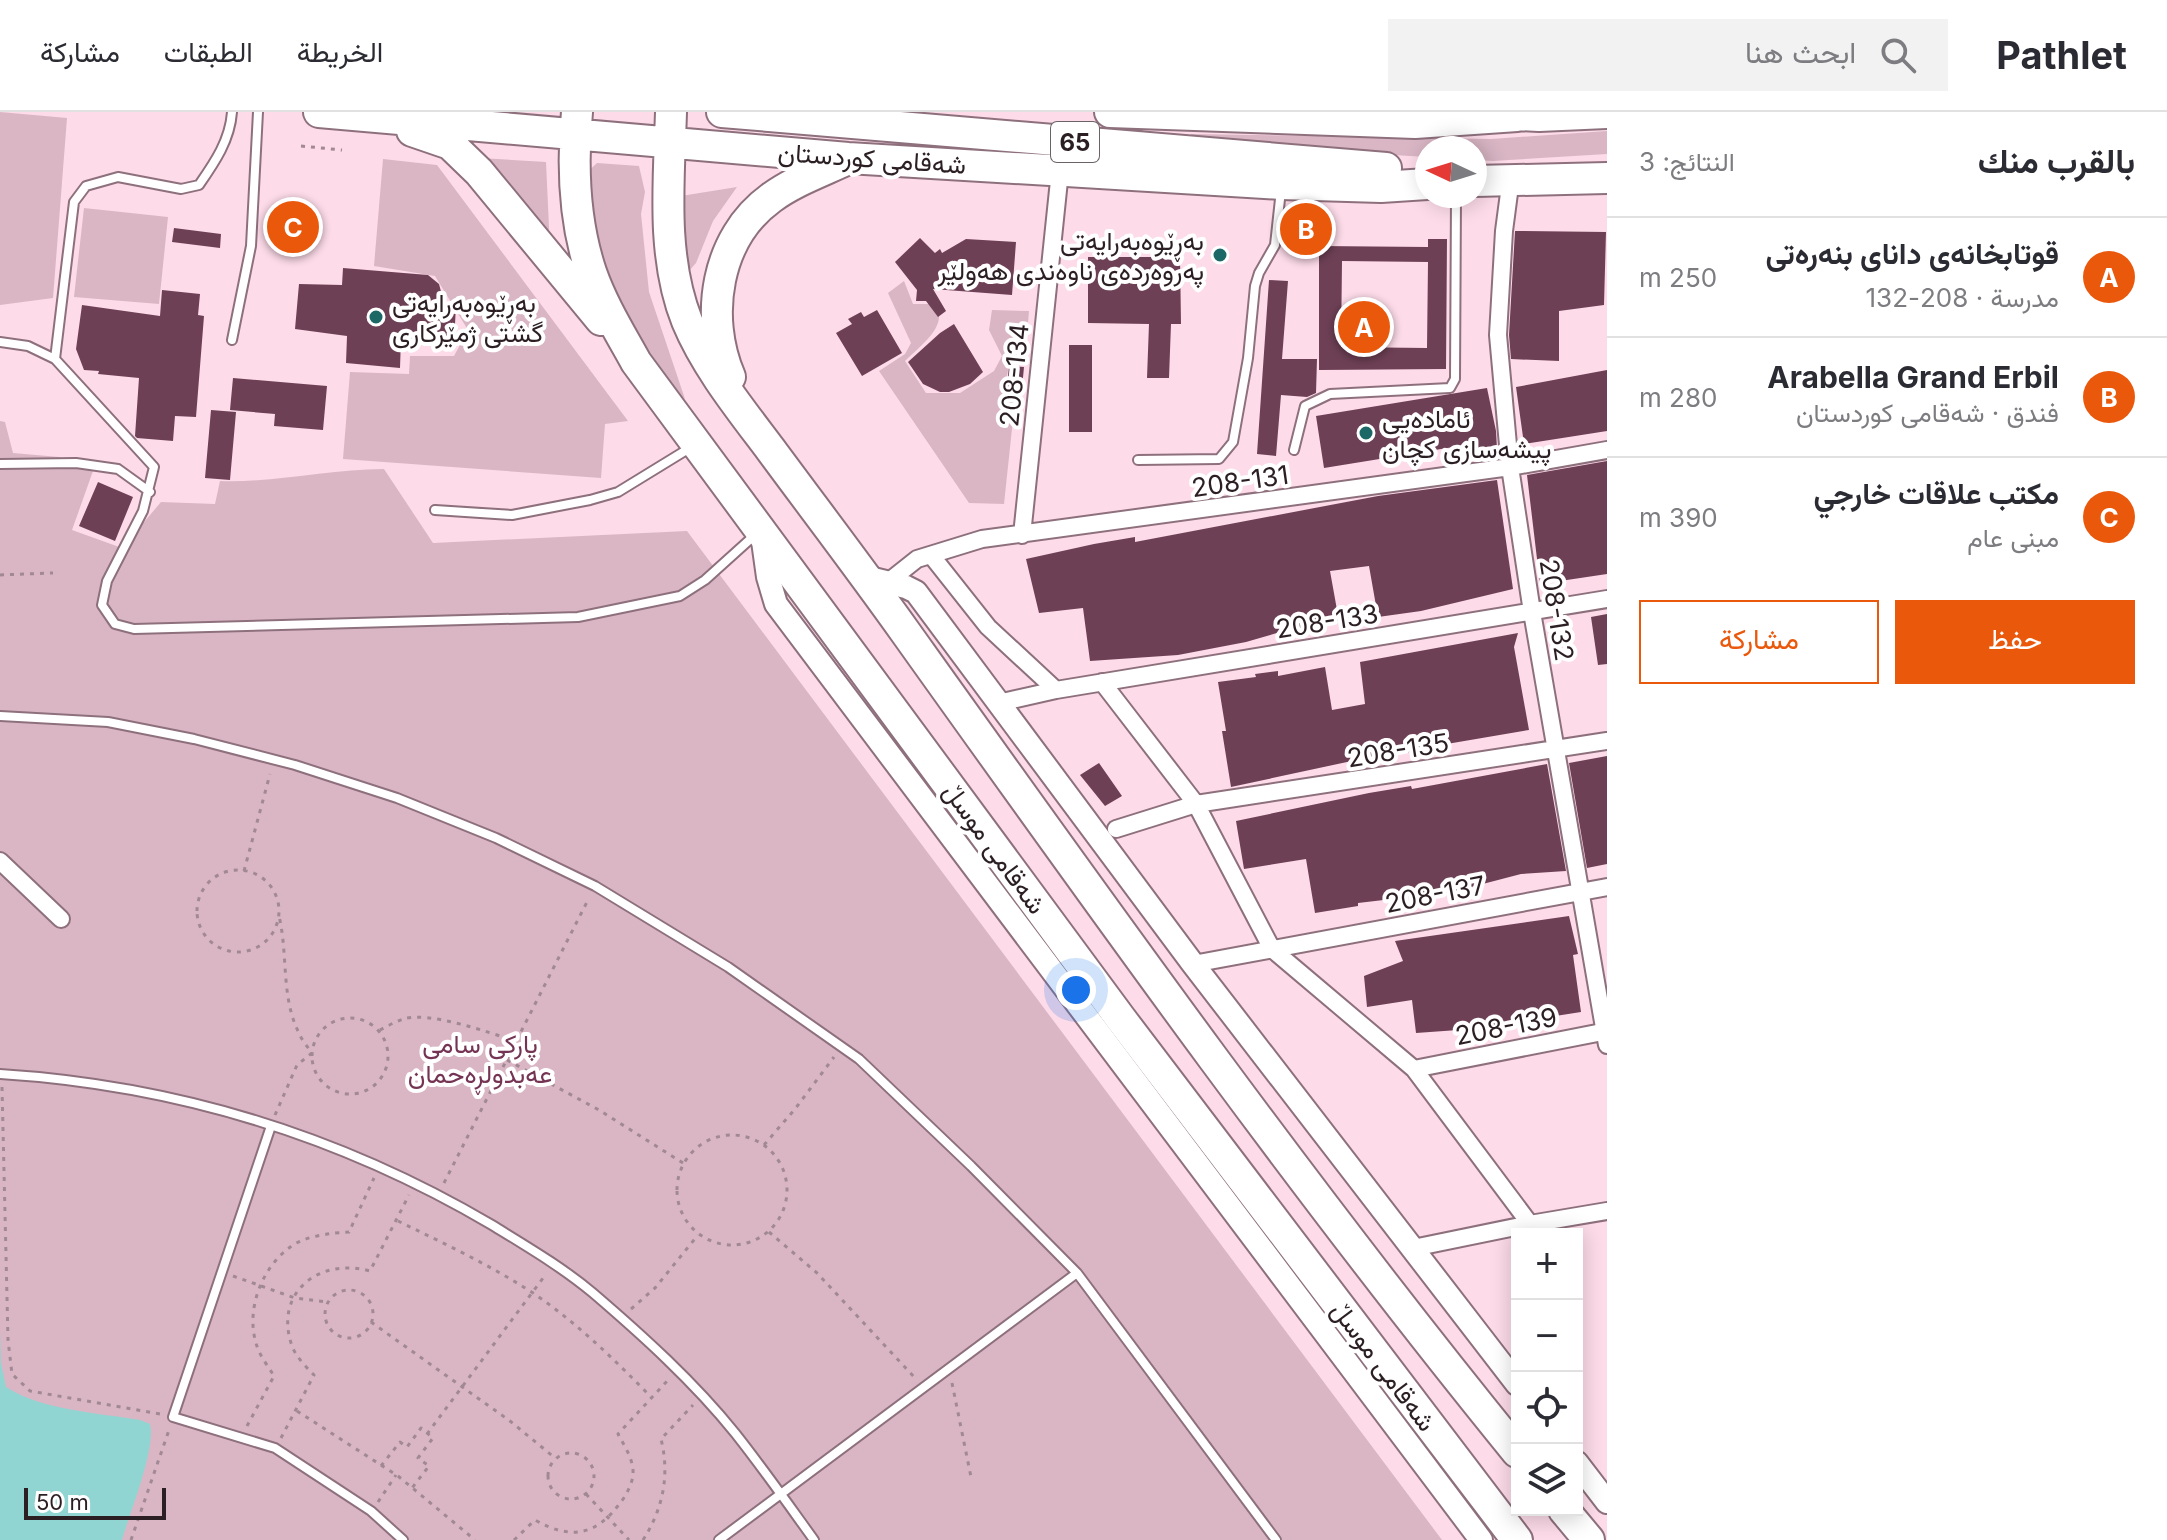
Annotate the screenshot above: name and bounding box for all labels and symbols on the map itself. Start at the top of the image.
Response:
road number: 65 [1051,122,1099,162]
street label: شەقامی کوردستان [777,136,967,181]
north arrow [1415,136,1487,208]
pin: C [267,197,319,257]
pin: B [1280,199,1332,259]
place label: بەڕێوەبەرایەتی پەروەردەی ناوەندی هەولێر [936,225,1204,289]
marker: بەڕێوەبەرایەتی پەروەردەی ناوەندی هەولێر [1211,246,1229,264]
place label: بەڕێوەبەرایەتی گشتی ژمێركاری [392,287,543,349]
pin: A [1338,297,1390,357]
marker: بەڕێوەبەرایەتی گشتی ژمێركاری [367,308,385,326]
street label: 208-134 [993,322,1035,428]
place label: ئامادەیی پیشەسازی کچان [1382,403,1551,467]
marker: ئامادەیی پیشەسازی کچان [1357,424,1375,442]
street label: 208-131 [1190,459,1290,503]
street label: 208-132 [1534,557,1580,663]
street label: 208-133 [1274,598,1380,644]
street label: 208-135 [1345,727,1451,773]
street label: شەقامی موسڵ [936,776,1053,920]
street label: 208-137 [1382,869,1488,919]
your location [1056,970,1096,1010]
street label: 208-139 [1452,1001,1560,1051]
park label: پارکی سامی عەبدولڕەحمان [408,1028,552,1095]
street label: شەقامی موسڵ [1324,1295,1443,1438]
scale bar [24,1484,166,1520]

